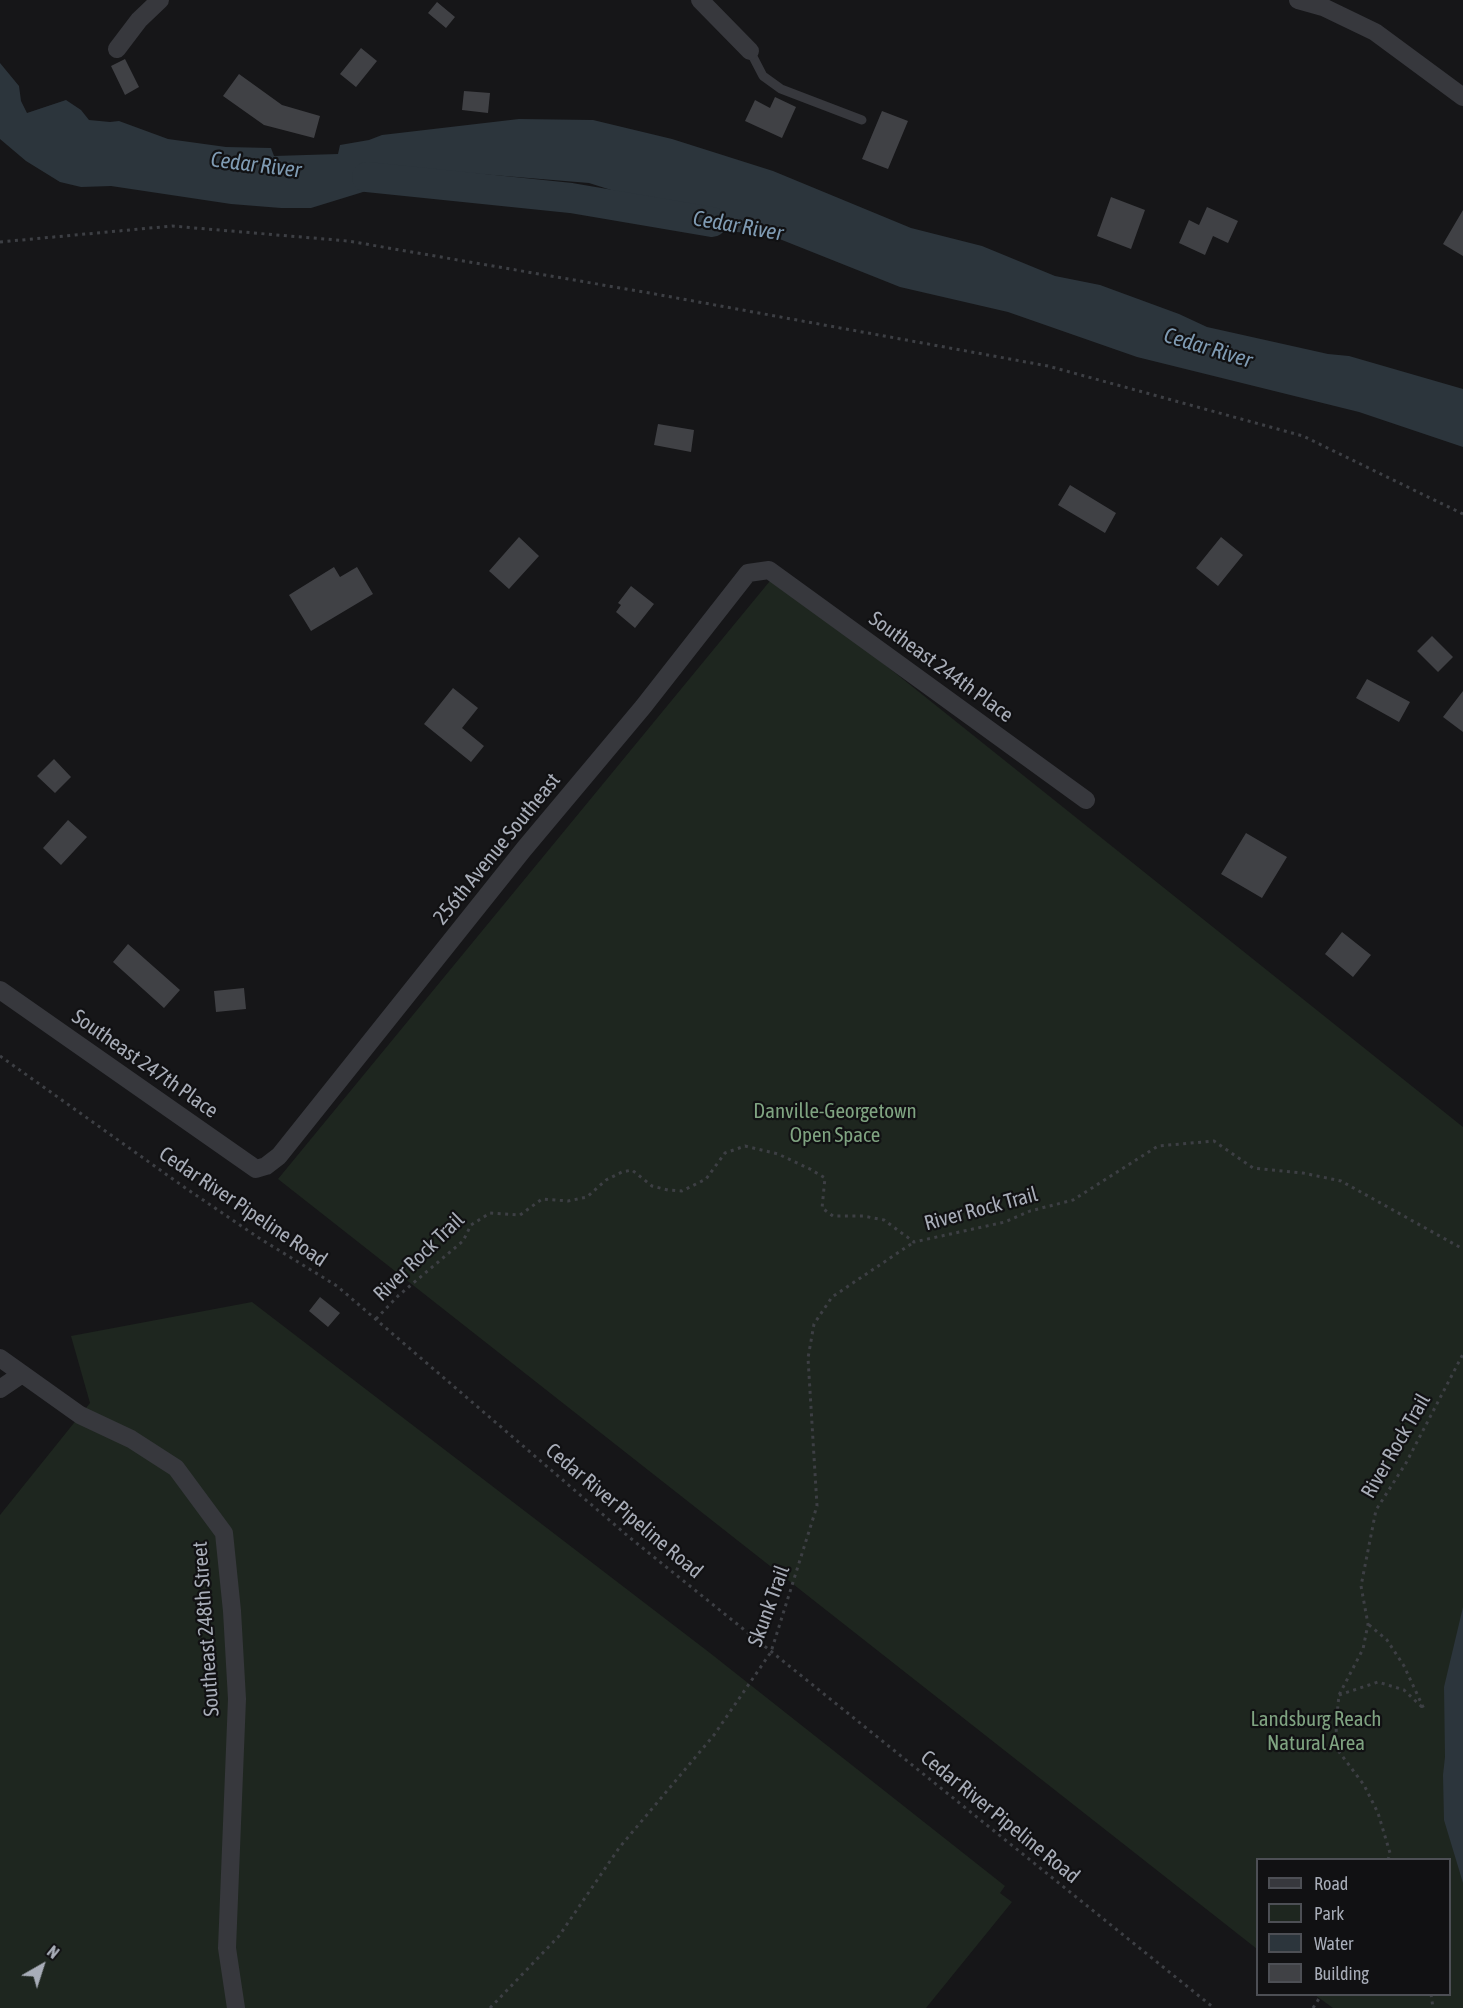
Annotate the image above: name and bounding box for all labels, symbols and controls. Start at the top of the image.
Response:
water label: Cedar River [209,146,303,184]
water label: Cedar River [691,205,785,247]
water label: Cedar River [1161,322,1255,374]
street label: Southeast 244th Place [864,606,1018,728]
street label: 256th Avenue Southeast [428,768,566,930]
street label: Southeast 247th Place [67,1004,223,1124]
park label: Danville-Georgetown Open Space [753,1098,917,1148]
street label: Cedar River Pipeline Road [154,1141,332,1273]
street label: River Rock Trail [921,1182,1041,1236]
street label: River Rock Trail [368,1207,470,1307]
street label: River Rock Trail [1356,1389,1436,1503]
street label: Cedar River Pipeline Road [540,1438,708,1584]
street label: Southeast 248th Street [187,1541,225,1717]
street label: Skunk Trail [743,1562,795,1650]
park label: Landsburg Reach Natural Area [1251,1706,1381,1756]
street label: Cedar River Pipeline Road [915,1745,1085,1889]
legend [1256,1858,1451,1996]
text: Road [1314,1873,1348,1894]
text: Park [1314,1903,1344,1924]
text: Water [1314,1933,1353,1954]
north arrow [12,1936,72,1996]
text: N [44,1942,63,1962]
text: Building [1314,1963,1369,1984]

